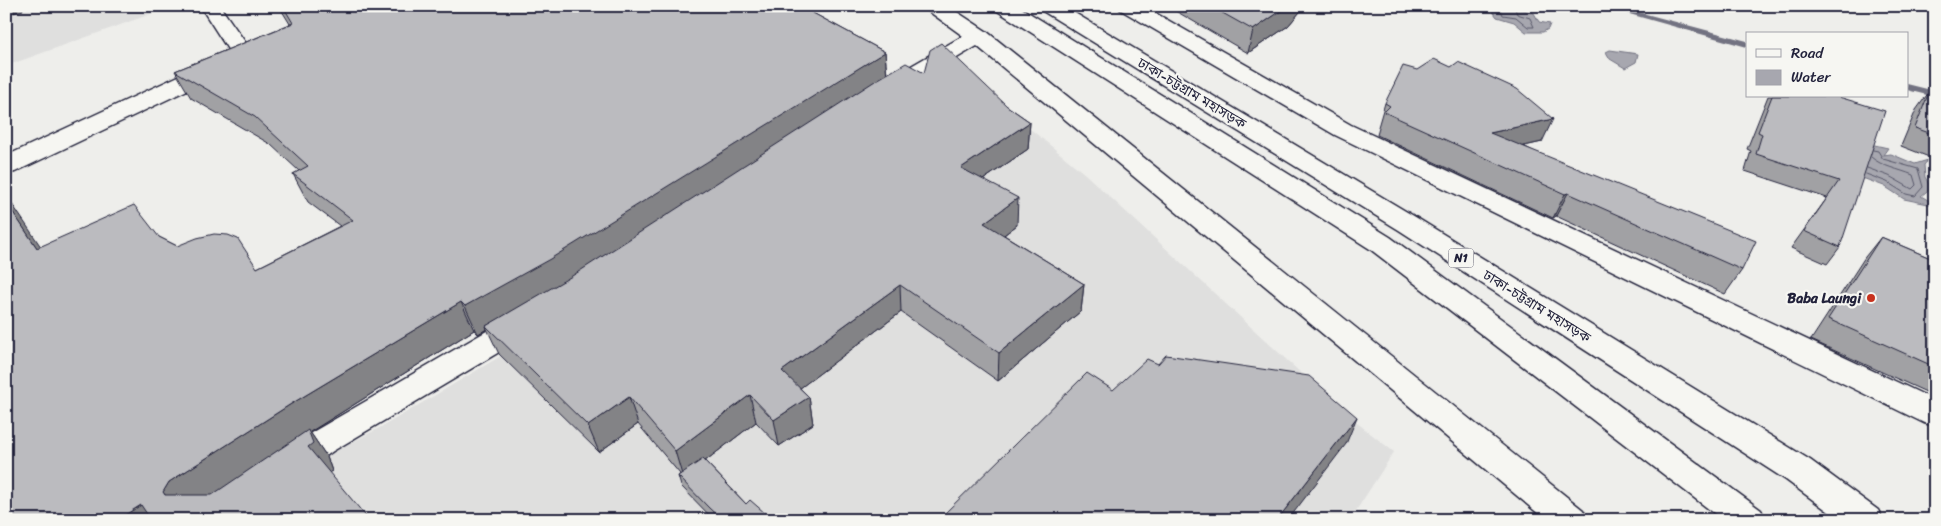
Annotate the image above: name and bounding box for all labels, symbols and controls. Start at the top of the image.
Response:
legend [1746,32,1908,98]
text: Road [1791,40,1824,66]
street label: ঢাকা-চট্টগ্রাম মহাসড়ক [1131,50,1252,136]
text: Water [1791,64,1831,90]
road number: N1 [1448,248,1474,268]
street label: ঢাকা-চট্টগ্রাম মহাসড়ক [1477,263,1596,350]
place label: Baba Laungi [1787,286,1862,311]
marker: Baba Laungi [1865,292,1877,304]

